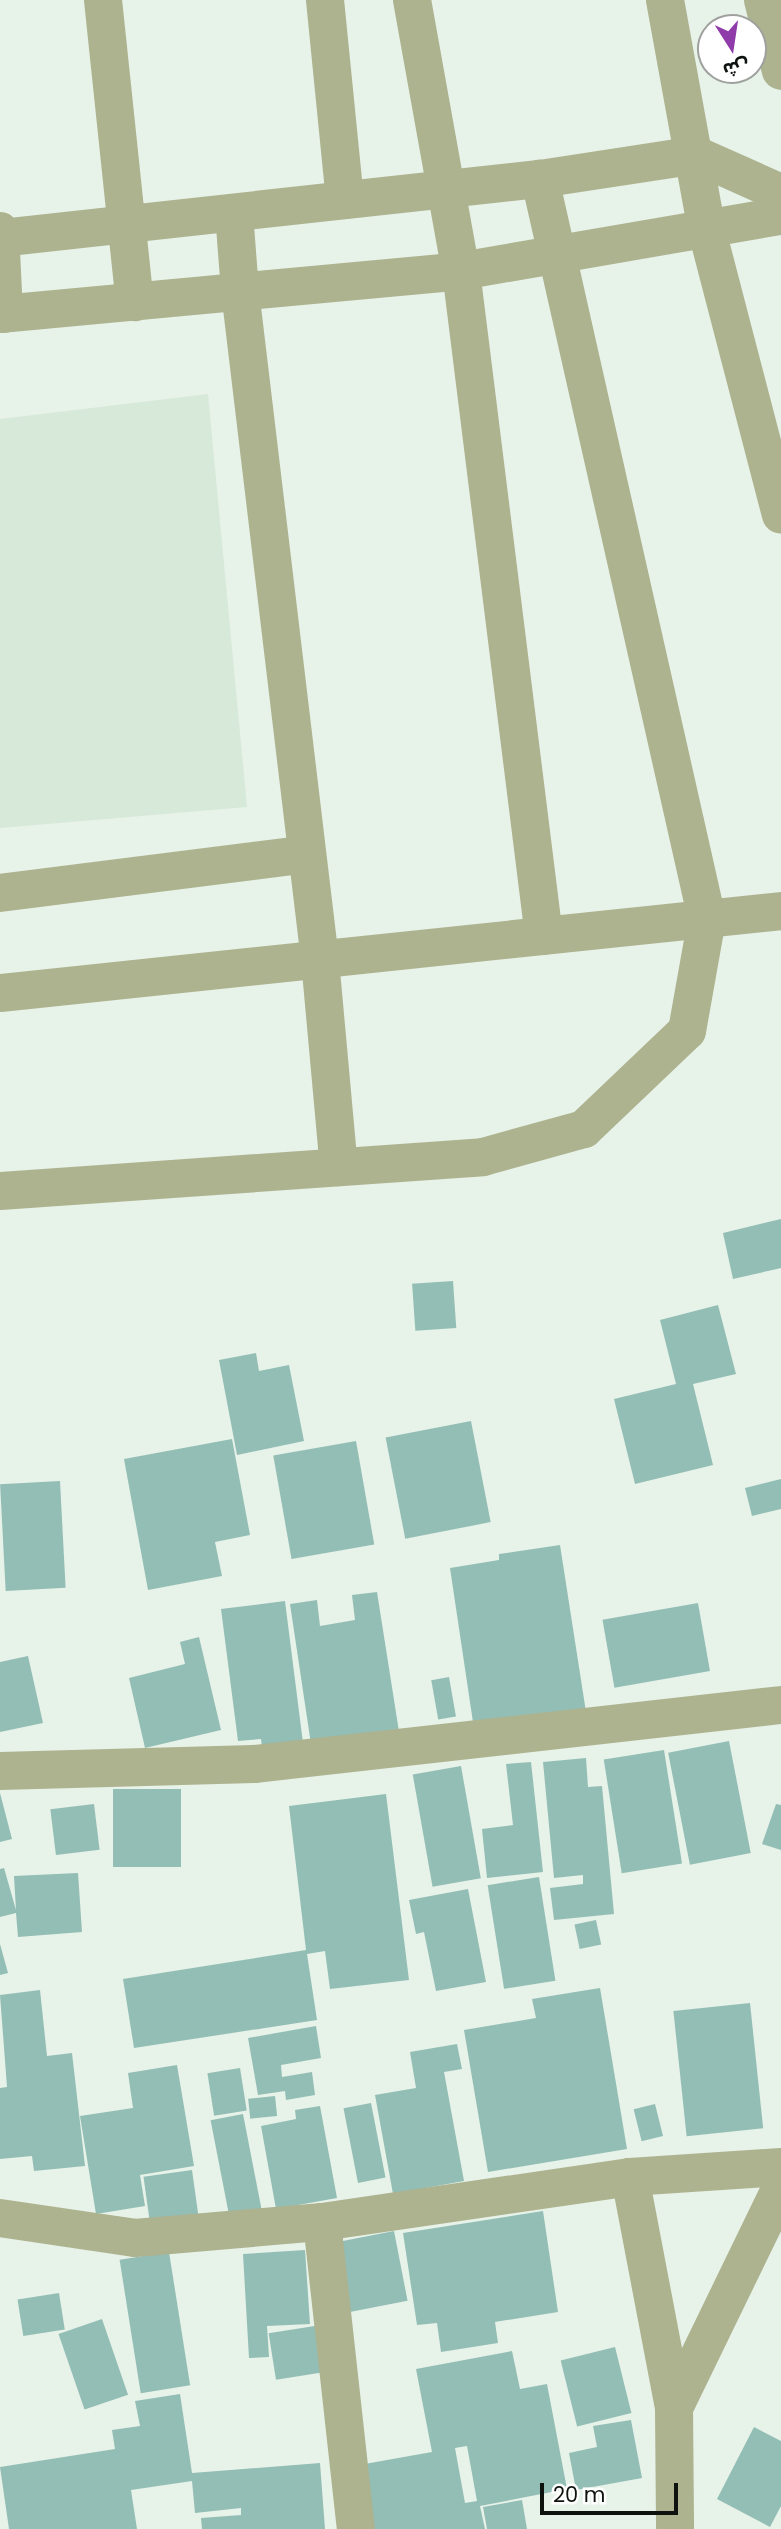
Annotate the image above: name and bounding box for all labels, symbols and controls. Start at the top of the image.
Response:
north arrow [697,14,767,84]
text: ش [721,52,752,84]
scale bar [543,2470,681,2514]
text: 20 m [553,2480,606,2509]

